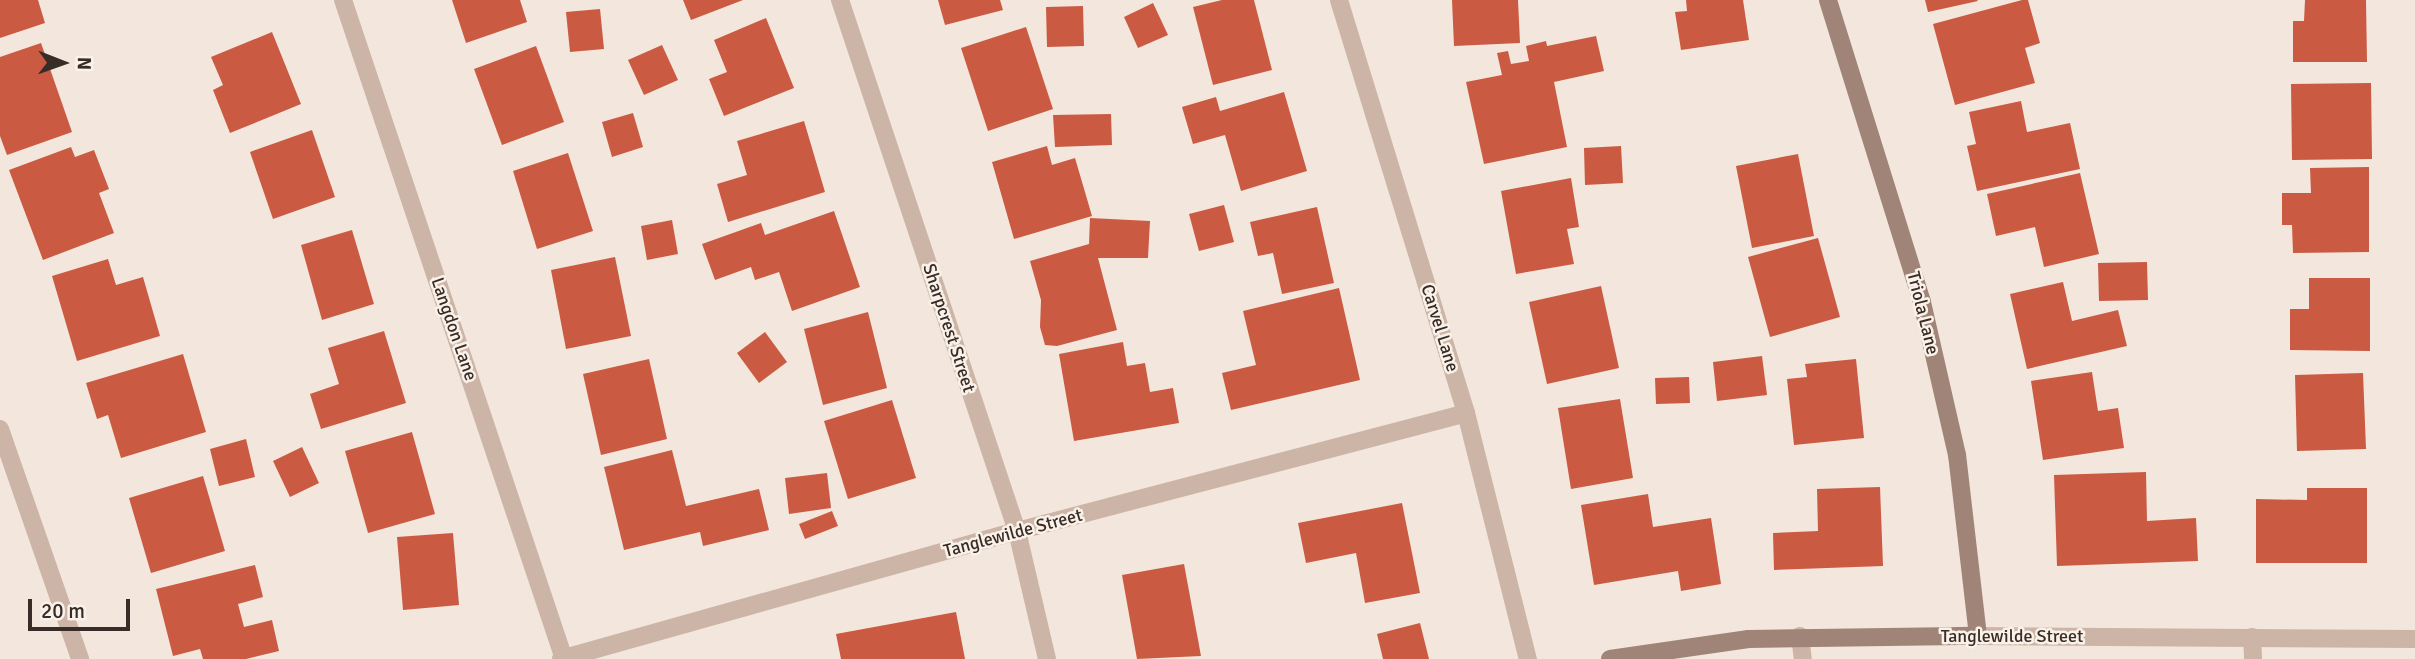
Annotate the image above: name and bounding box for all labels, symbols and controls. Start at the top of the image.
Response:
north arrow [28,28,98,98]
text: N [72,57,96,70]
street label: Sharpcrest Street [918,261,980,395]
street label: Triola Lane [1902,269,1944,357]
street label: Langdon Lane [426,275,482,383]
street label: Carvel Lane [1416,282,1464,374]
street label: Tanglewilde Street [941,504,1085,562]
scale bar [32,586,133,630]
text: 20 m [41,598,85,624]
street label: Tanglewilde Street [1941,625,2083,647]

